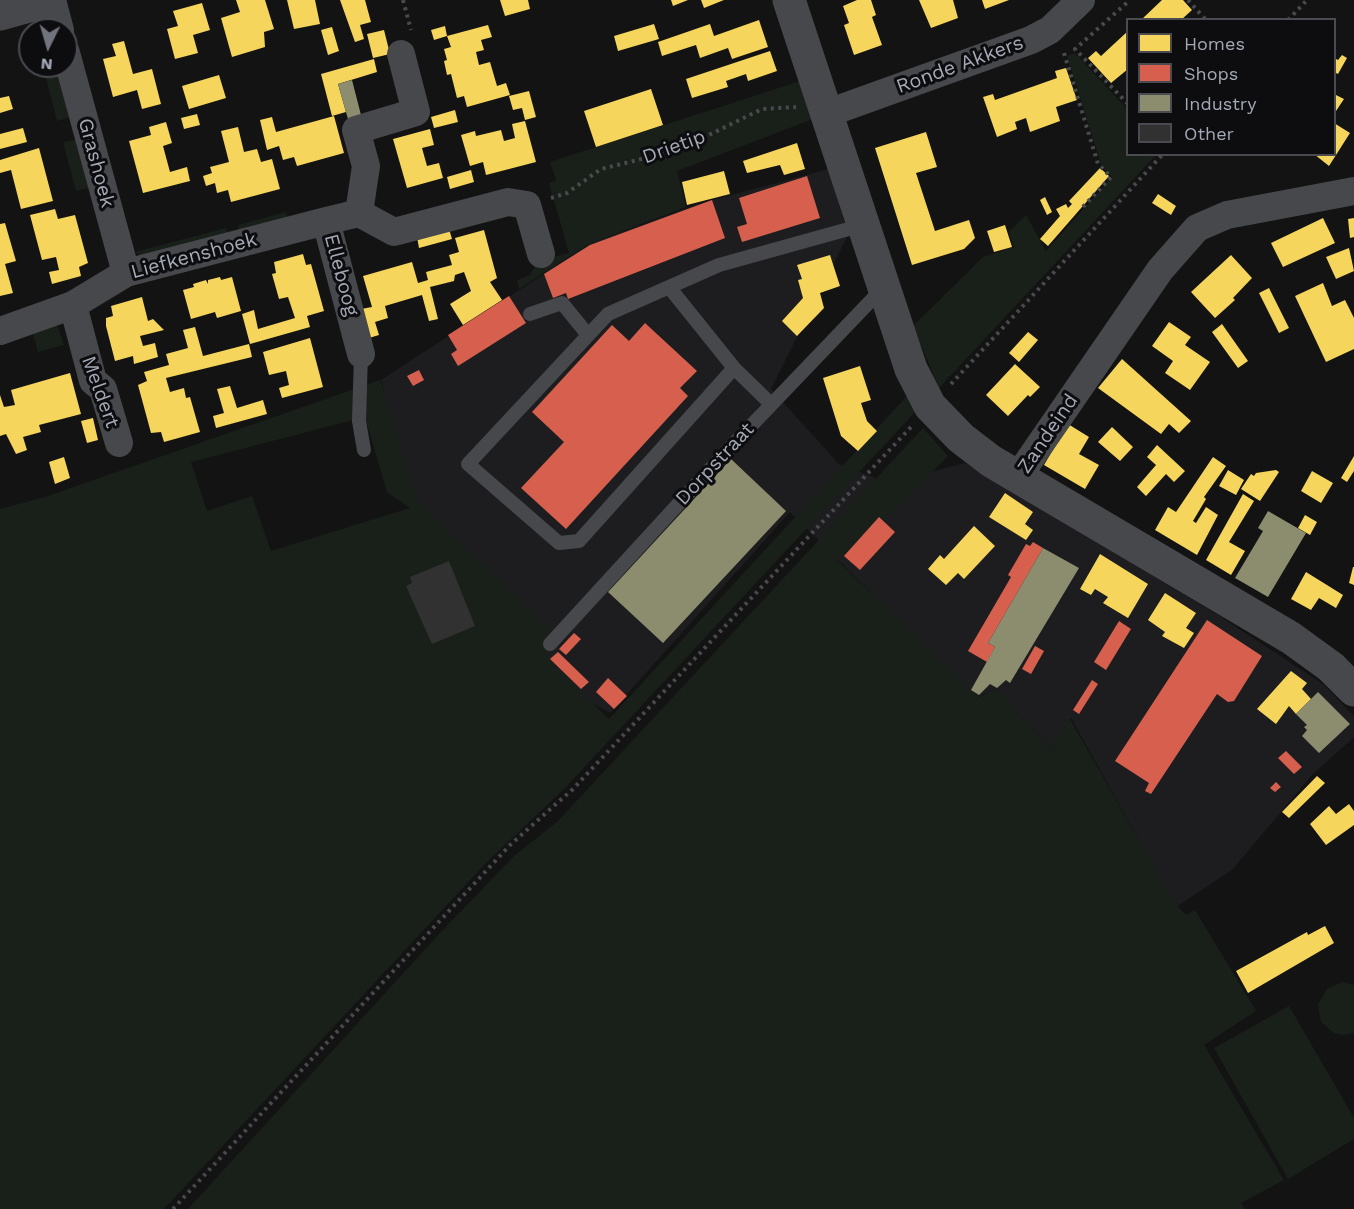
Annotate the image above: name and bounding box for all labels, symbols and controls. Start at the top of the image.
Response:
north arrow [18,18,78,78]
legend [1126,18,1336,156]
street label: Ronde Akkers [893,31,1027,99]
text: Homes [1184,33,1245,54]
text: N [40,54,53,74]
text: Shops [1184,63,1238,84]
text: Industry [1184,93,1256,114]
street label: Grashoek [73,116,119,210]
text: Other [1184,123,1234,144]
street label: Drietip [639,125,709,169]
street label: Liefkenshoek [128,228,260,284]
street label: Elleboog [319,231,363,319]
street label: Meldert [76,353,124,431]
street label: Zandeind [1013,390,1083,478]
street label: Dorpstraat [671,418,759,510]

